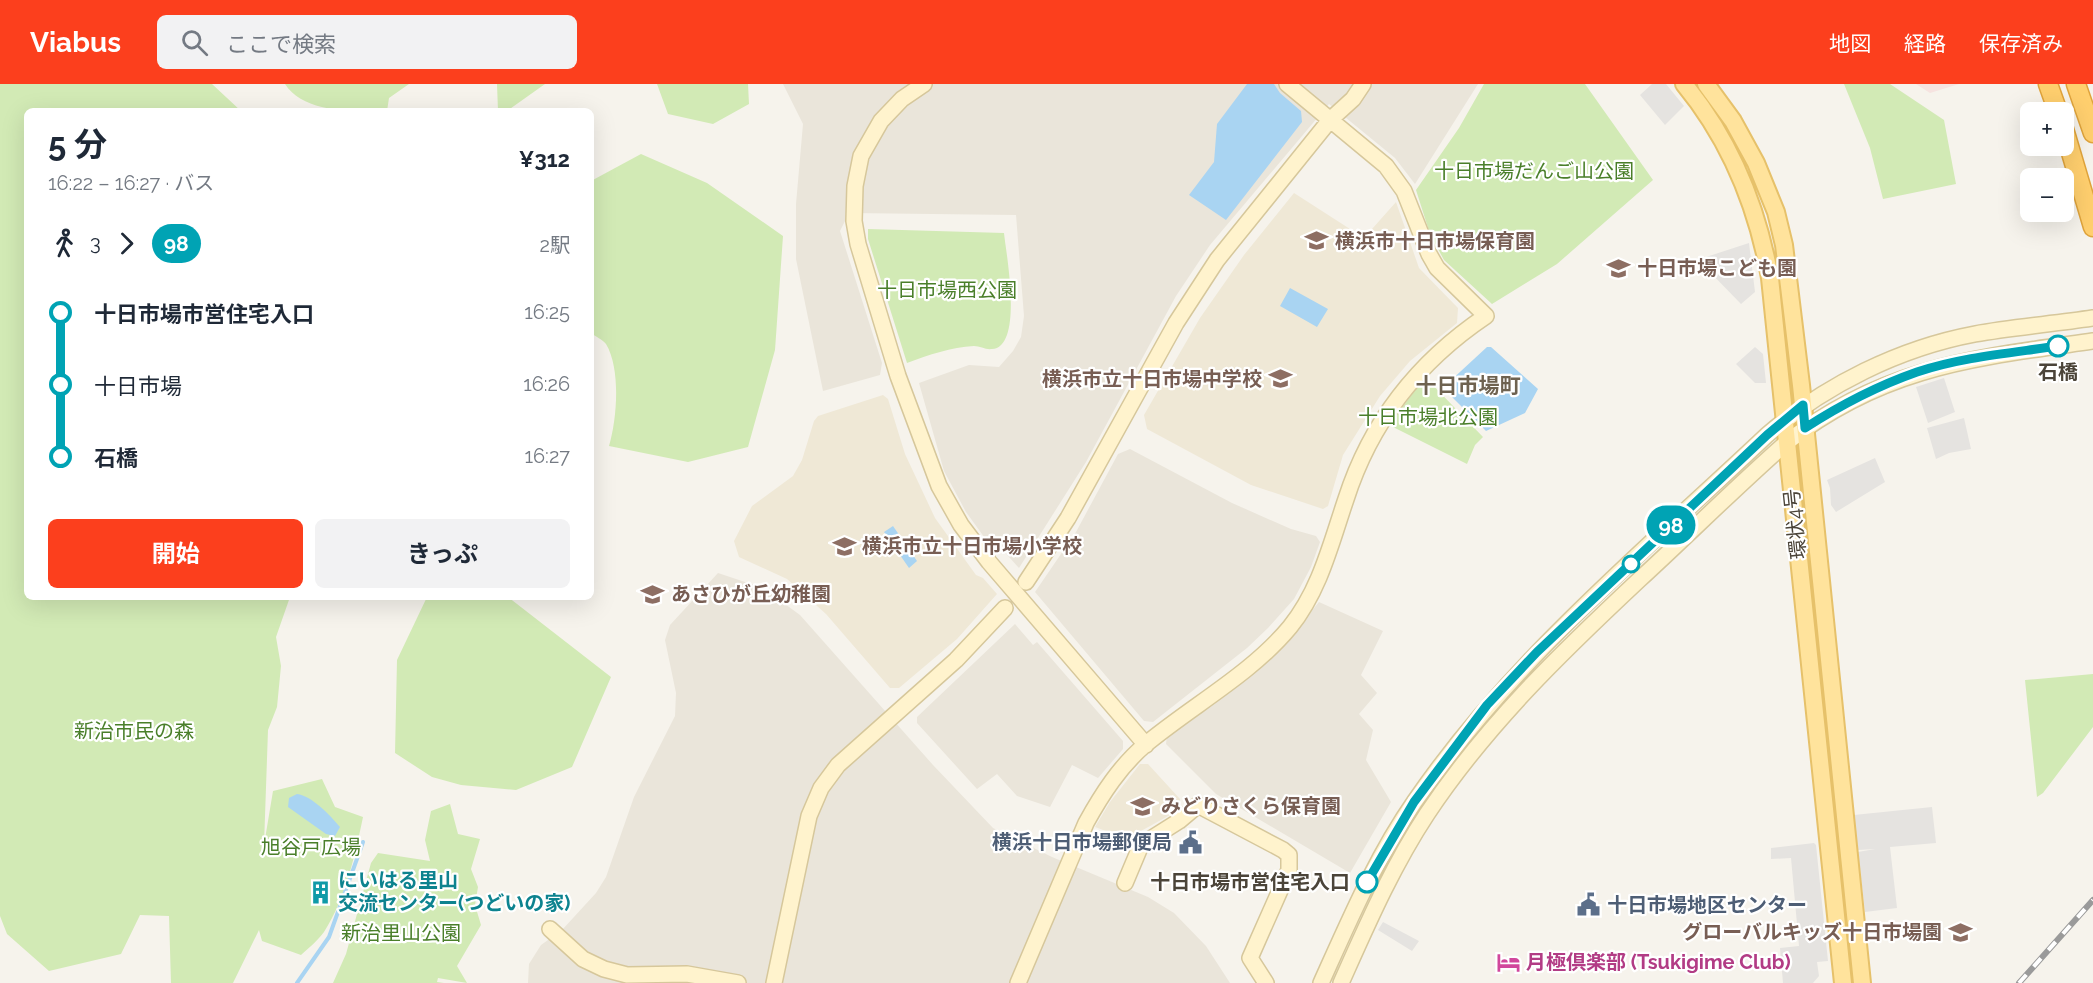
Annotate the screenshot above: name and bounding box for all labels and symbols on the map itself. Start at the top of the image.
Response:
park label: 十日市場だんご山公園 [1434,159,1634,183]
school or university icon: 横浜市十日市場保育園 [1304,228,1330,254]
place label: 横浜市十日市場保育園 [1335,229,1535,253]
school or university icon: 十日市場こども園 [1606,255,1632,281]
place label: 十日市場こども園 [1637,256,1797,280]
park label: 十日市場西公園 [877,278,1017,302]
marker: 石橋 [2047,335,2069,357]
place label: 石橋 [2038,360,2078,384]
school or university icon: 横浜市立十日市場中学校 [1267,366,1293,392]
place label: 横浜市立十日市場中学校 [1042,367,1262,391]
district label: 十日市場町 [1416,373,1521,398]
park label: 十日市場北公園 [1358,405,1498,429]
street label: 環状4号 [1779,487,1811,561]
line badge: 98 [1644,506,1698,544]
school or university icon: 横浜市立十日市場小学校 [831,533,857,559]
place label: 横浜市立十日市場小学校 [862,534,1082,558]
unlabelled marker [1622,555,1640,573]
school or university icon: あさひが丘幼稚園 [640,581,666,607]
place label: あさひが丘幼稚園 [671,582,831,606]
park label: 新治市民の森 [74,719,194,743]
school or university icon: みどりさくら保育園 [1130,793,1156,819]
place label: みどりさくら保育園 [1161,794,1341,818]
public building icon: 横浜十日市場郵便局 [1177,829,1203,855]
place label: 横浜十日市場郵便局 [992,830,1172,854]
park label: 旭谷戸広場 [261,835,361,859]
place label: にいはる里山 交流センター(つどいの家) [338,868,570,915]
place label: 十日市場市営住宅入口 [1150,870,1350,894]
marker: 十日市場市営住宅入口 [1356,871,1378,893]
building icon: にいはる里山 交流センター(つどいの家) [307,879,333,905]
public building icon: 十日市場地区センター [1576,892,1602,918]
place label: 十日市場地区センター [1607,893,1807,917]
school or university icon: グローバルキッズ十日市場園 [1947,919,1973,945]
place label: グローバルキッズ十日市場園 [1682,920,1942,944]
park label: 新治里山公園 [341,921,461,945]
hotel icon: 月極倶楽部 (Tsukigime Club) [1495,949,1521,975]
place label: 月極倶楽部 (Tsukigime Club) [1526,950,1791,974]

